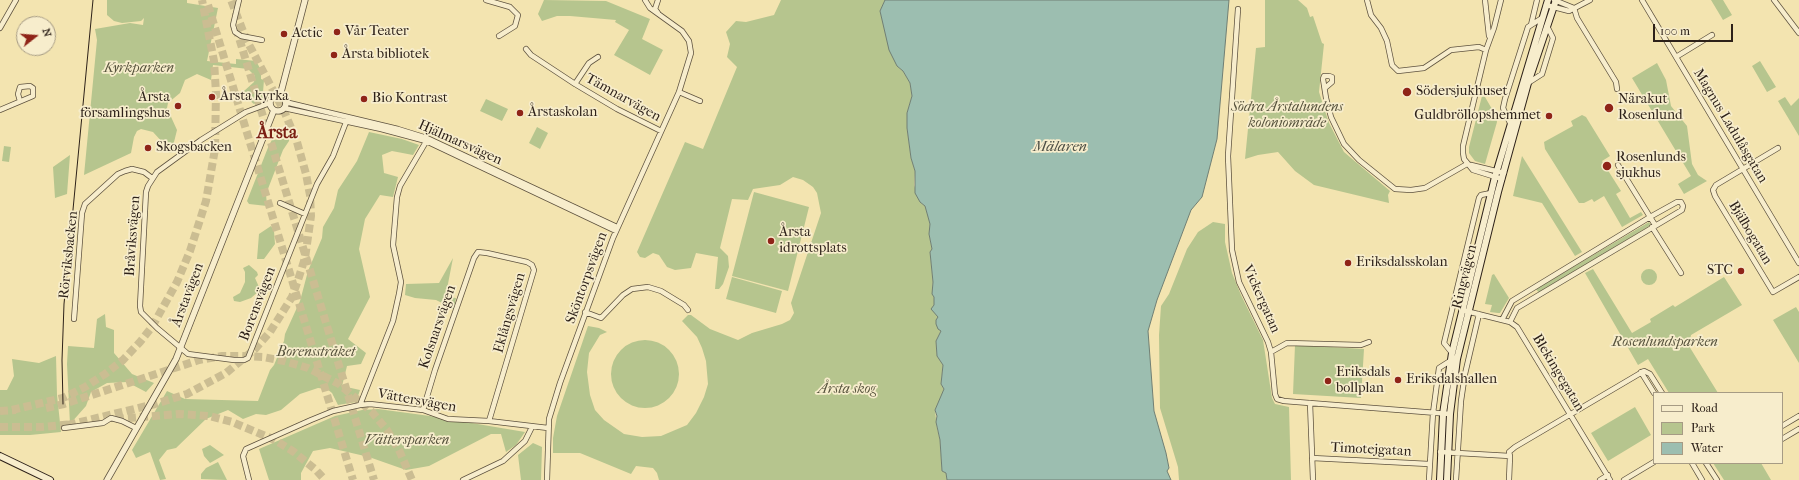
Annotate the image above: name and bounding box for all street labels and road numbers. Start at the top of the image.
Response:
street label: Magnus Ladulåsgatan [1689,66,1771,186]
street label: Tämnarvägen [582,70,664,126]
street label: Hjälmarsvägen [415,117,505,169]
street label: Bråviksvägen [122,195,144,277]
street label: Bjälbogatan [1725,198,1775,268]
street label: Rörviksbacken [56,210,82,300]
street label: Sköntorpsvägen [563,230,611,326]
street label: Ringvägen [1449,243,1481,311]
street label: Årstavägen [168,261,208,329]
street label: Vickergatan [1239,262,1283,336]
street label: Borensvägen [236,265,280,343]
street label: Eklångsvägen [491,271,529,355]
street label: Kolsnarsvägen [416,283,460,371]
street label: Blekingegatan [1528,331,1588,415]
street label: Vättersvägen [376,386,458,416]
street label: Timotejgatan [1330,439,1412,461]

